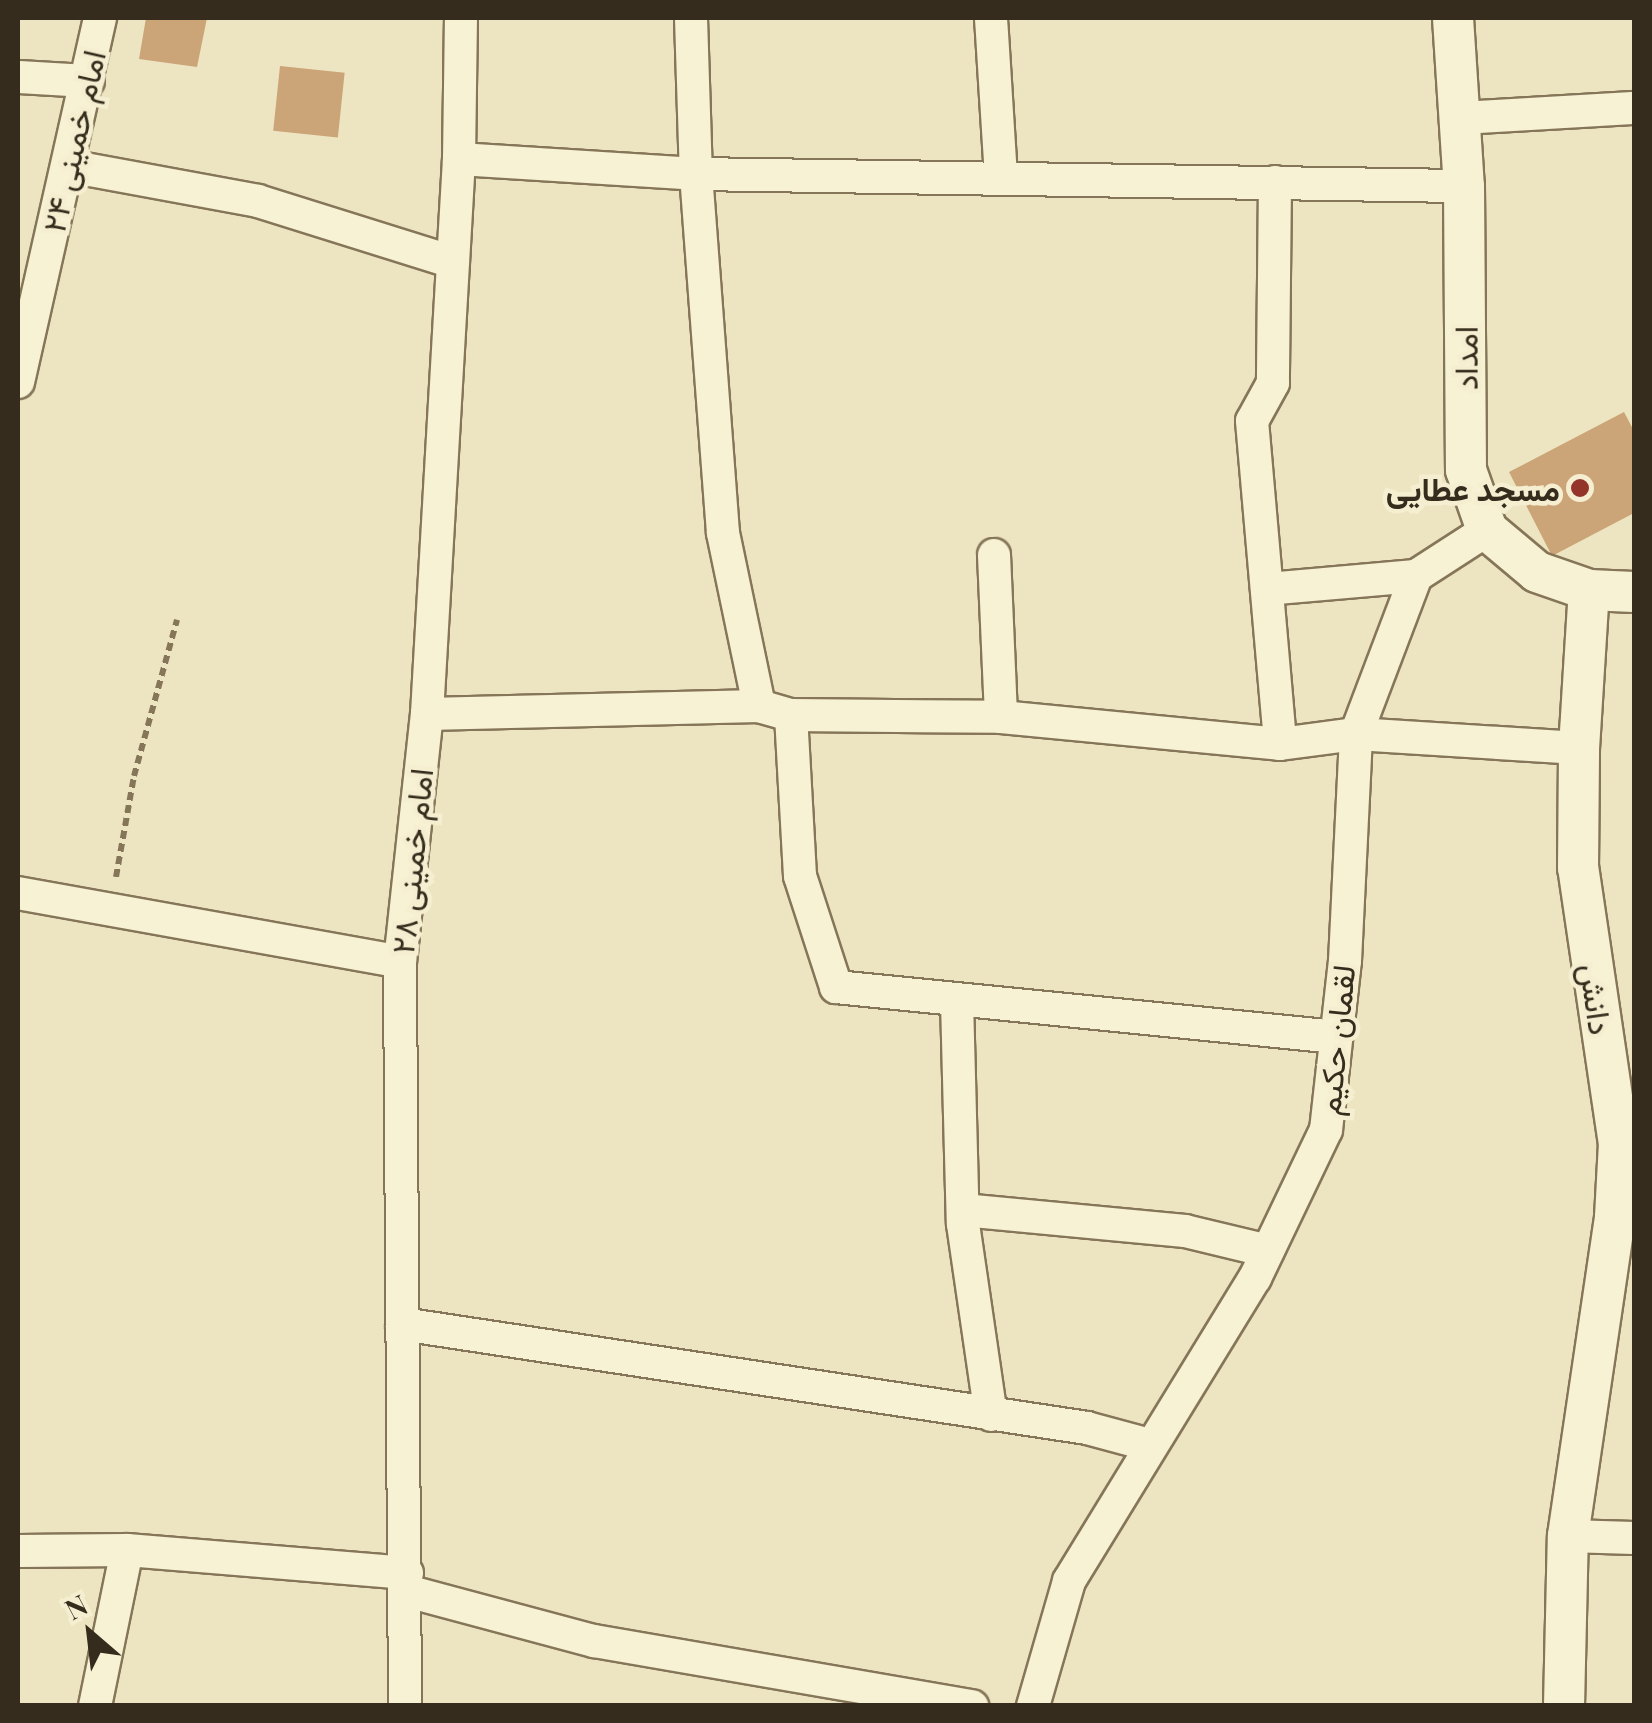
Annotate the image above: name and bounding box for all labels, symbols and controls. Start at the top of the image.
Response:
street label: امام خمینی ۲۴ [33,46,113,236]
street label: امداد [1446,326,1484,390]
place label: مسجد عطایی [1386,469,1560,507]
marker: مسجد عطایی [1569,477,1591,499]
street label: امام خمینی ۲۸ [382,766,440,956]
street label: دانش [1573,961,1621,1037]
street label: لقمان حکیم [1308,963,1362,1117]
north arrow [40,1583,140,1683]
text: N [58,1585,93,1627]

